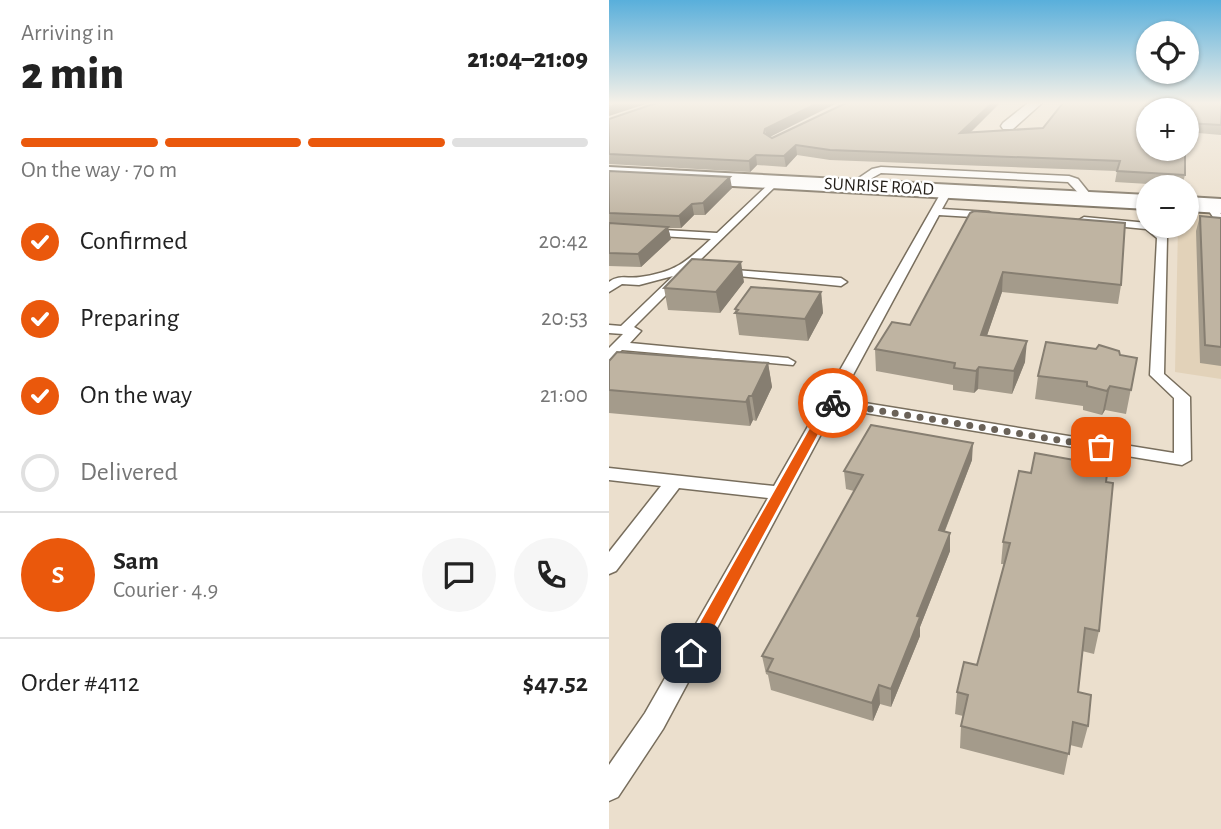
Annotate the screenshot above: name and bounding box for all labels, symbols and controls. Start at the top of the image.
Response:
map controls [1136,21,1199,238]
button: locate [1136,21,1199,84]
text: Arriving in [21,22,114,45]
text: 21:04–21:09 [467,46,588,72]
text: 2 min [21,51,124,97]
button: + [1136,98,1199,161]
text: On the way · 70 m [21,159,177,182]
street label: SUNRISE ROAD [824,175,934,199]
button: − [1136,175,1199,238]
icon: check [21,223,59,261]
text: Confirmed [80,228,188,254]
text: 20:42 [539,230,588,253]
icon: check [21,300,59,338]
text: Preparing [80,305,179,331]
text: 20:53 [541,307,588,330]
courier [798,368,868,438]
icon: check [21,377,59,415]
text: On the way [80,382,192,408]
text: 21:00 [540,384,588,407]
icon: bike [814,384,852,422]
pin [1071,417,1131,477]
icon: bag [1082,428,1120,466]
text: Delivered [80,459,178,485]
button: chat [422,538,496,612]
button: phone [514,538,588,612]
text: Sam [113,548,159,574]
text: S [52,562,64,588]
text: Courier · 4.9 [113,579,218,602]
pin [661,623,721,683]
icon: home [672,634,710,672]
text: Order #4112 [21,670,140,696]
text: $47.52 [523,670,588,696]

